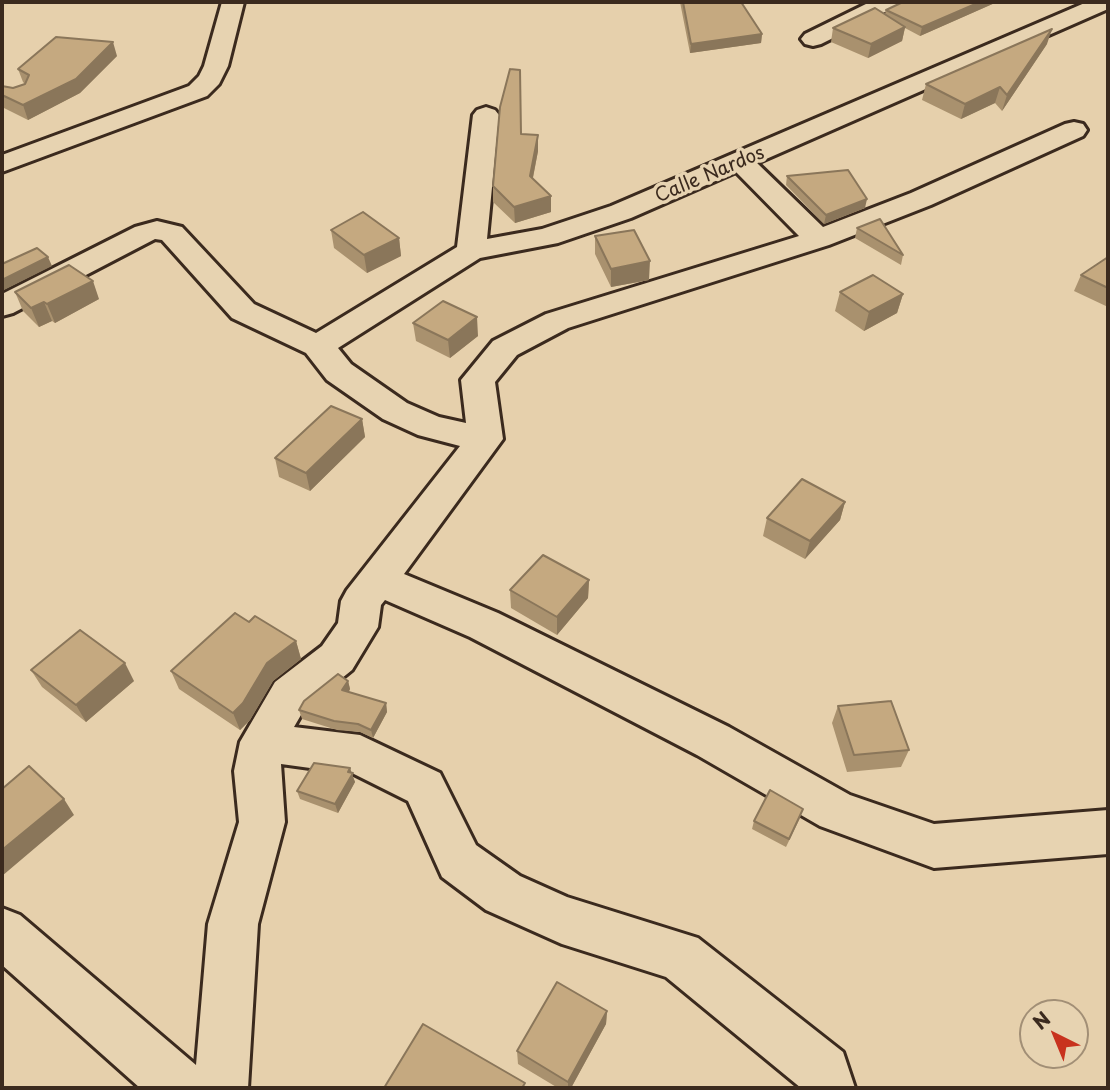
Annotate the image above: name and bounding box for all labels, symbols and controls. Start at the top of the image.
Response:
street label: Calle Nardos [652,142,768,208]
north arrow [1019,999,1089,1069]
text: N [1026,1005,1056,1035]

